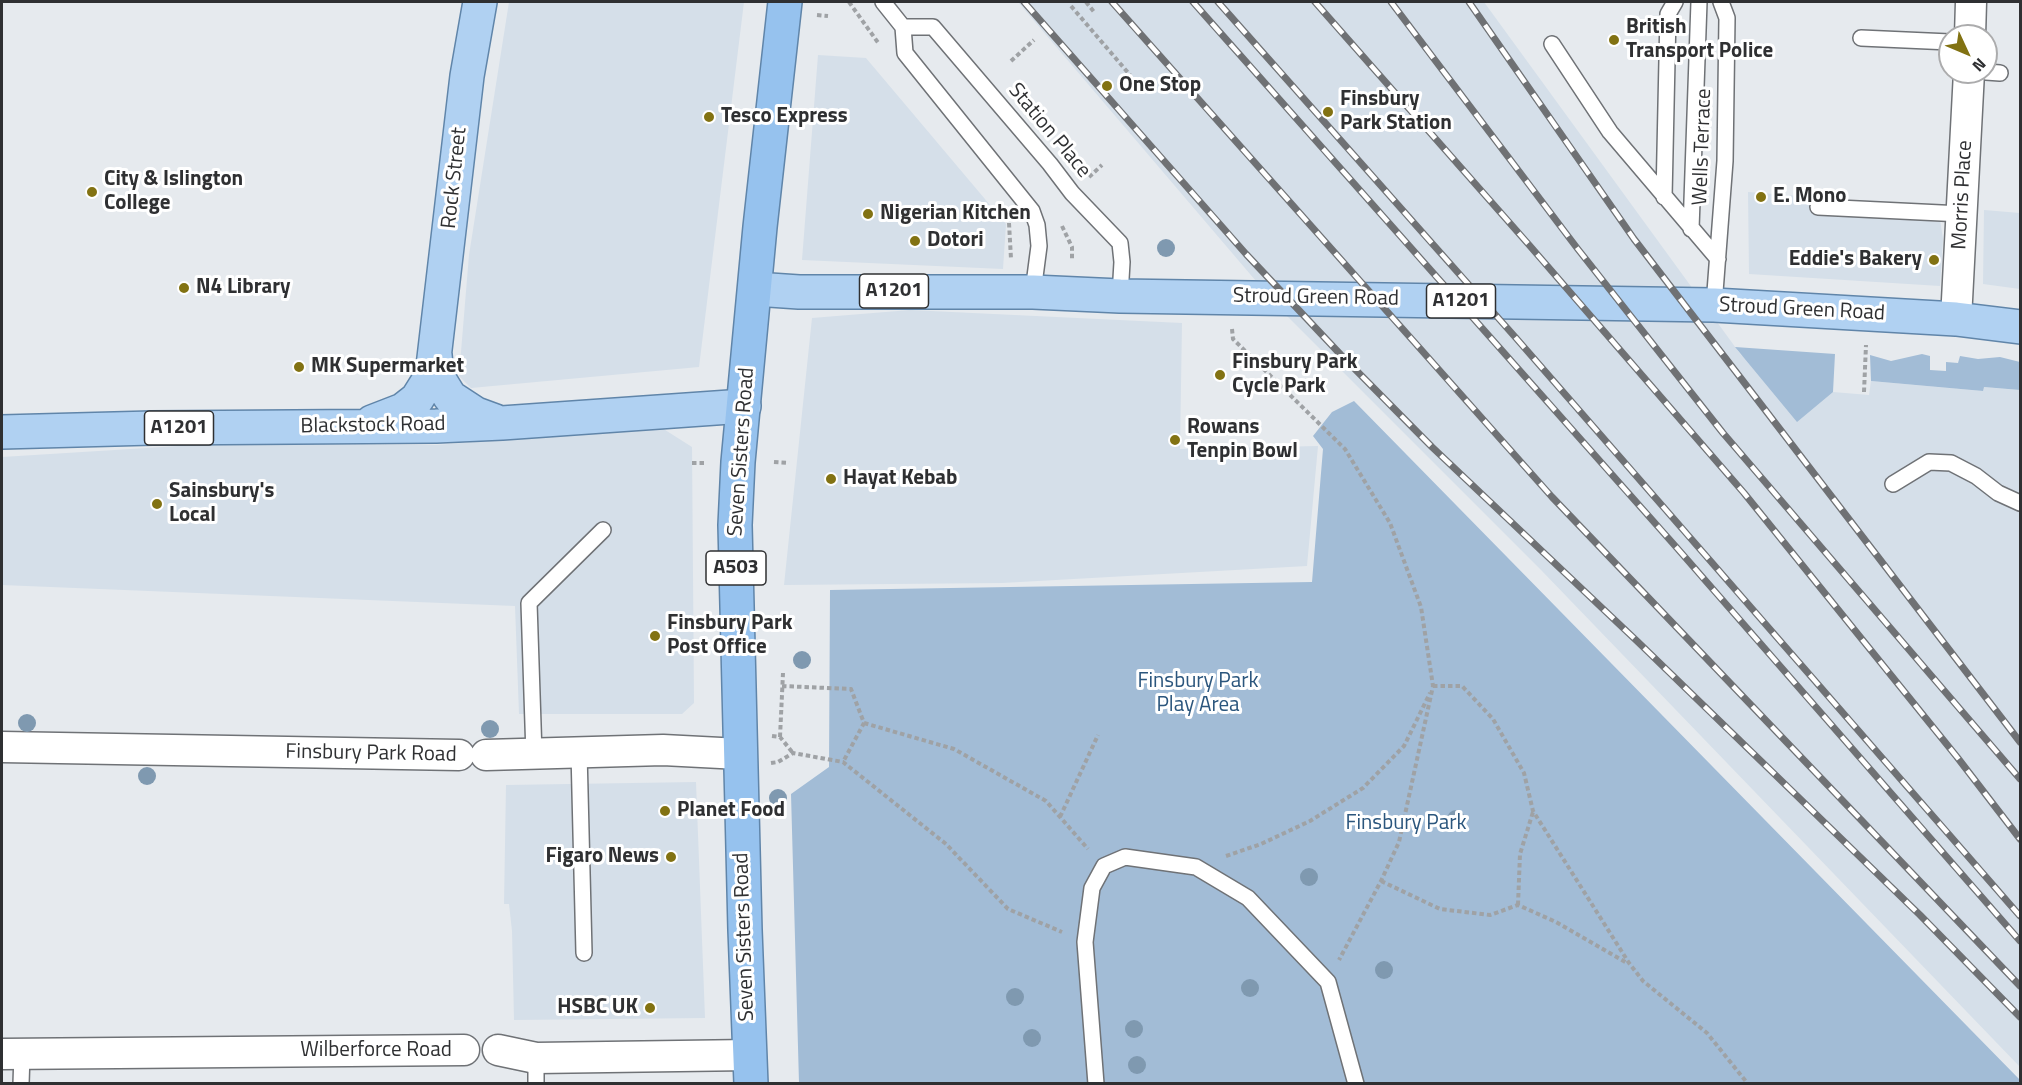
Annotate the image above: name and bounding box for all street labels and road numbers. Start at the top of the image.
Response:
street label: Station Place [1002,79,1096,183]
street label: Wells Terrace [1688,88,1718,206]
street label: Rock Street [437,126,473,230]
street label: Morris Place [1948,140,1978,250]
road number: A1201 [860,274,928,308]
street label: Stroud Green Road [1233,284,1399,312]
road number: A1201 [1426,284,1496,318]
street label: Stroud Green Road [1718,293,1886,327]
street label: Seven Sisters Road [724,367,760,537]
road number: A1201 [144,411,213,445]
street label: Blackstock Road [300,412,446,440]
road number: A503 [706,551,766,585]
street label: Finsbury Park Road [285,740,457,768]
street label: Seven Sisters Road [729,852,761,1022]
street label: Wilberforce Road [300,1038,452,1064]

